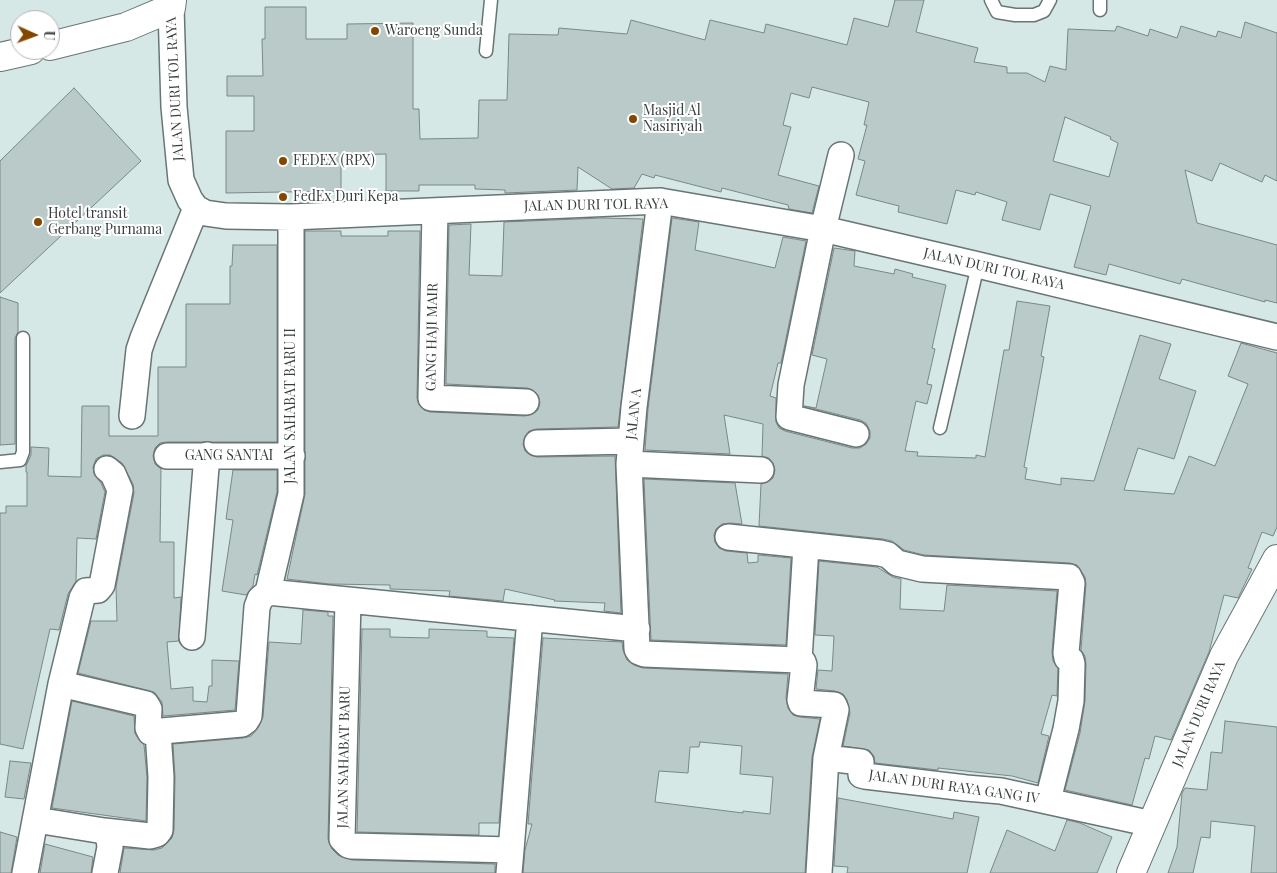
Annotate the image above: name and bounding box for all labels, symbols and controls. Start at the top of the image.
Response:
north arrow [10,10,60,60]
street label: JALAN DURI TOL RAYA [163,17,187,161]
place label: Waroeng Sunda [385,23,483,39]
marker: Waroeng Sunda [369,25,381,37]
text: U [40,30,59,41]
place label: Masjid Al Nasiriyah [643,103,702,136]
marker: Masjid Al Nasiriyah [627,113,639,125]
place label: FEDEX (RPX) [293,153,375,169]
marker: FEDEX (RPX) [277,155,289,167]
place label: FedEx Duri Kepa [293,189,399,205]
marker: FedEx Duri Kepa [277,191,289,203]
street label: JALAN DURI TOL RAYA [524,195,668,215]
place label: Hotel transit Gerbang Purnama [48,206,162,238]
marker: Hotel transit Gerbang Purnama [32,216,44,228]
street label: JALAN DURI TOL RAYA [922,245,1066,293]
street label: GANG HAJI MAIR [423,283,441,391]
street label: JALAN SAHABAT BARU II [283,328,299,484]
street label: JALAN A [623,387,645,441]
street label: GANG SANTAI [185,448,273,464]
street label: JALAN DURI RAYA [1169,658,1229,770]
street label: JALAN SAHABAT BARU [334,685,354,829]
street label: JALAN DURI RAYA GANG IV [868,767,1040,807]

